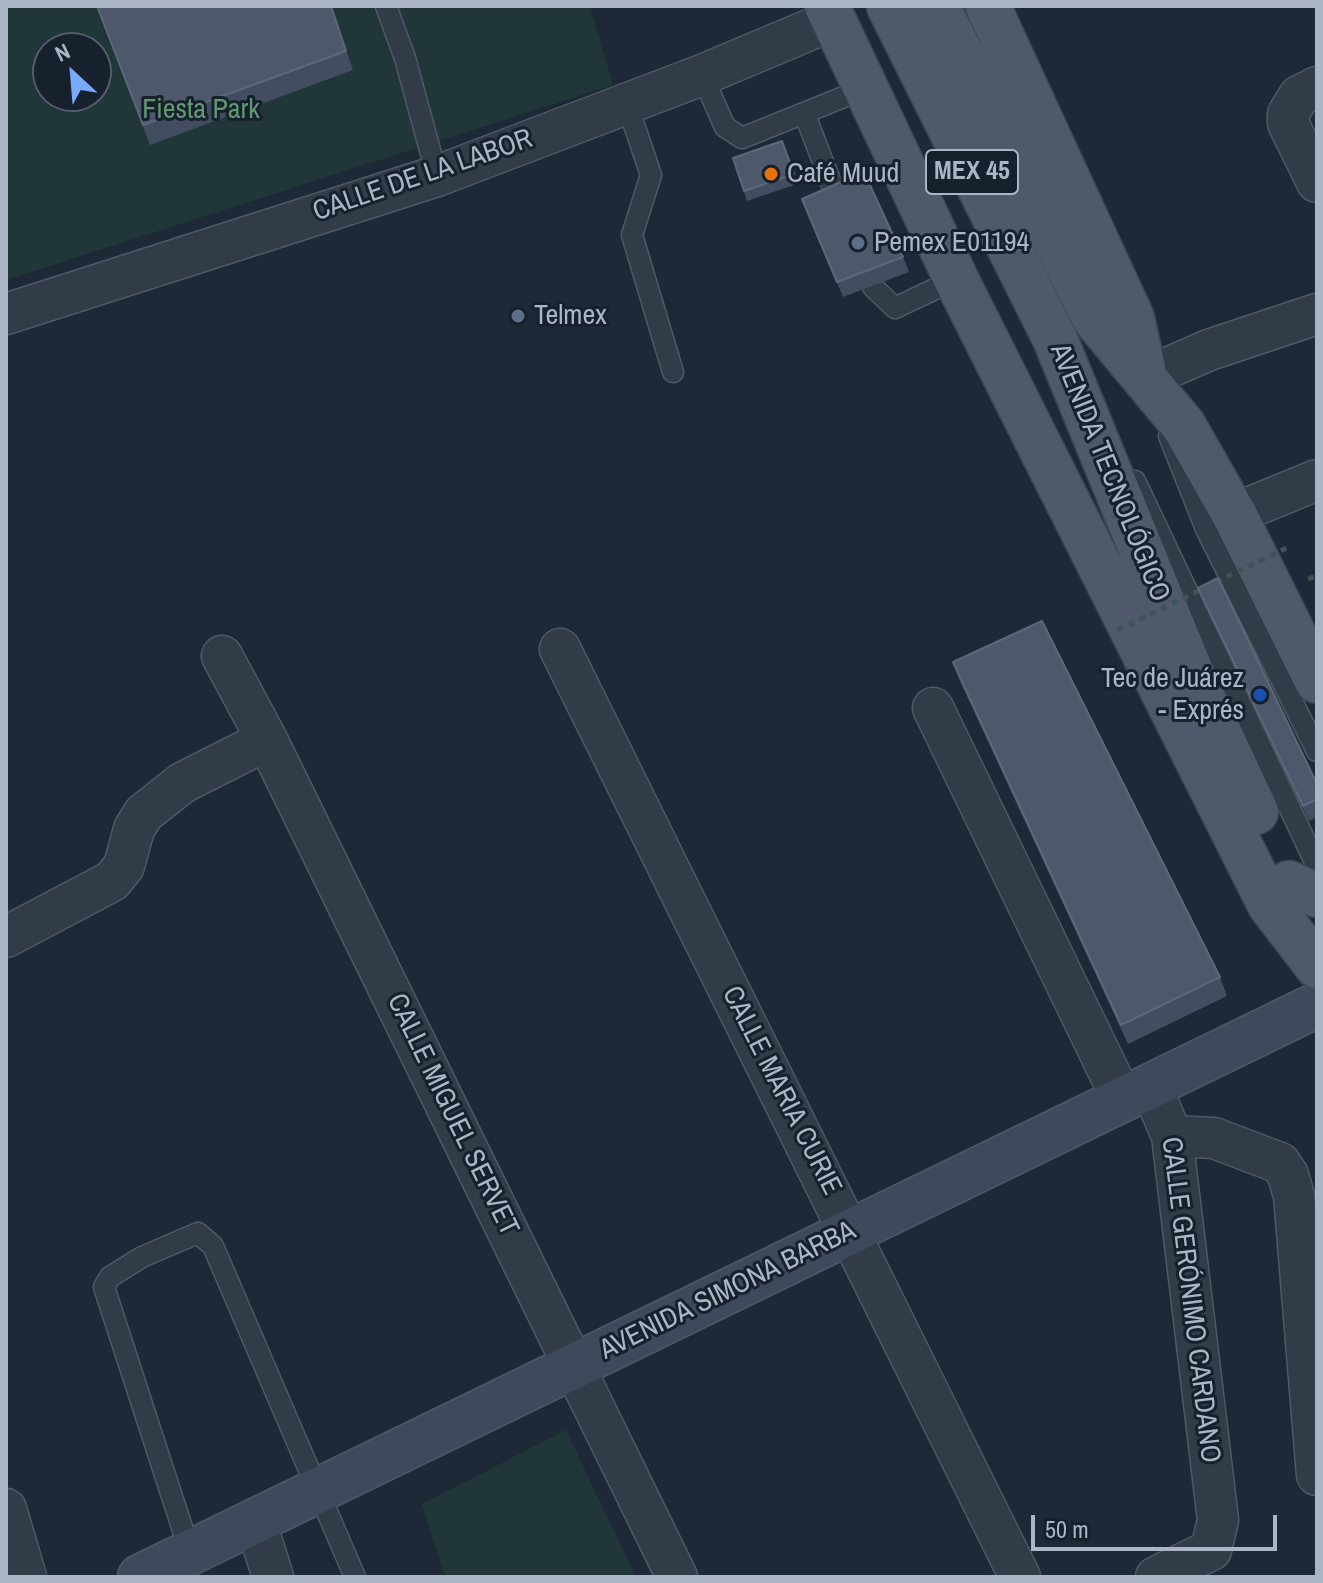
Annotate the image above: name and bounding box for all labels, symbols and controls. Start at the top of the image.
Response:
north arrow [32,32,112,112]
text: N [50,36,75,69]
park label: Fiesta Park [142,93,260,127]
street label: CALLE DE LA LABOR [309,123,537,229]
road number: MEX 45 [926,150,1018,194]
place label: Café Muud [787,157,899,191]
marker: Café Muud [762,165,780,183]
place label: Pemex E01194 [874,226,1029,260]
marker: Pemex E01194 [849,234,867,252]
place label: Telmex [534,299,607,333]
marker: Telmex [509,307,527,325]
street label: AVENIDA TECNOLÓGICO [1042,339,1176,607]
place label: Tec de Juárez - Exprés [1101,662,1244,728]
marker: Tec de Juárez - Exprés [1251,686,1269,704]
street label: CALLE MARIA CURIE [714,981,848,1201]
street label: CALLE MIGUEL SERVET [379,989,525,1241]
street label: CALLE GERÓNIMO CARDANO [1153,1135,1227,1465]
street label: AVENIDA SIMONA BARBA [595,1214,861,1368]
scale bar [1035,1499,1281,1549]
text: 50 m [1045,1513,1089,1545]

